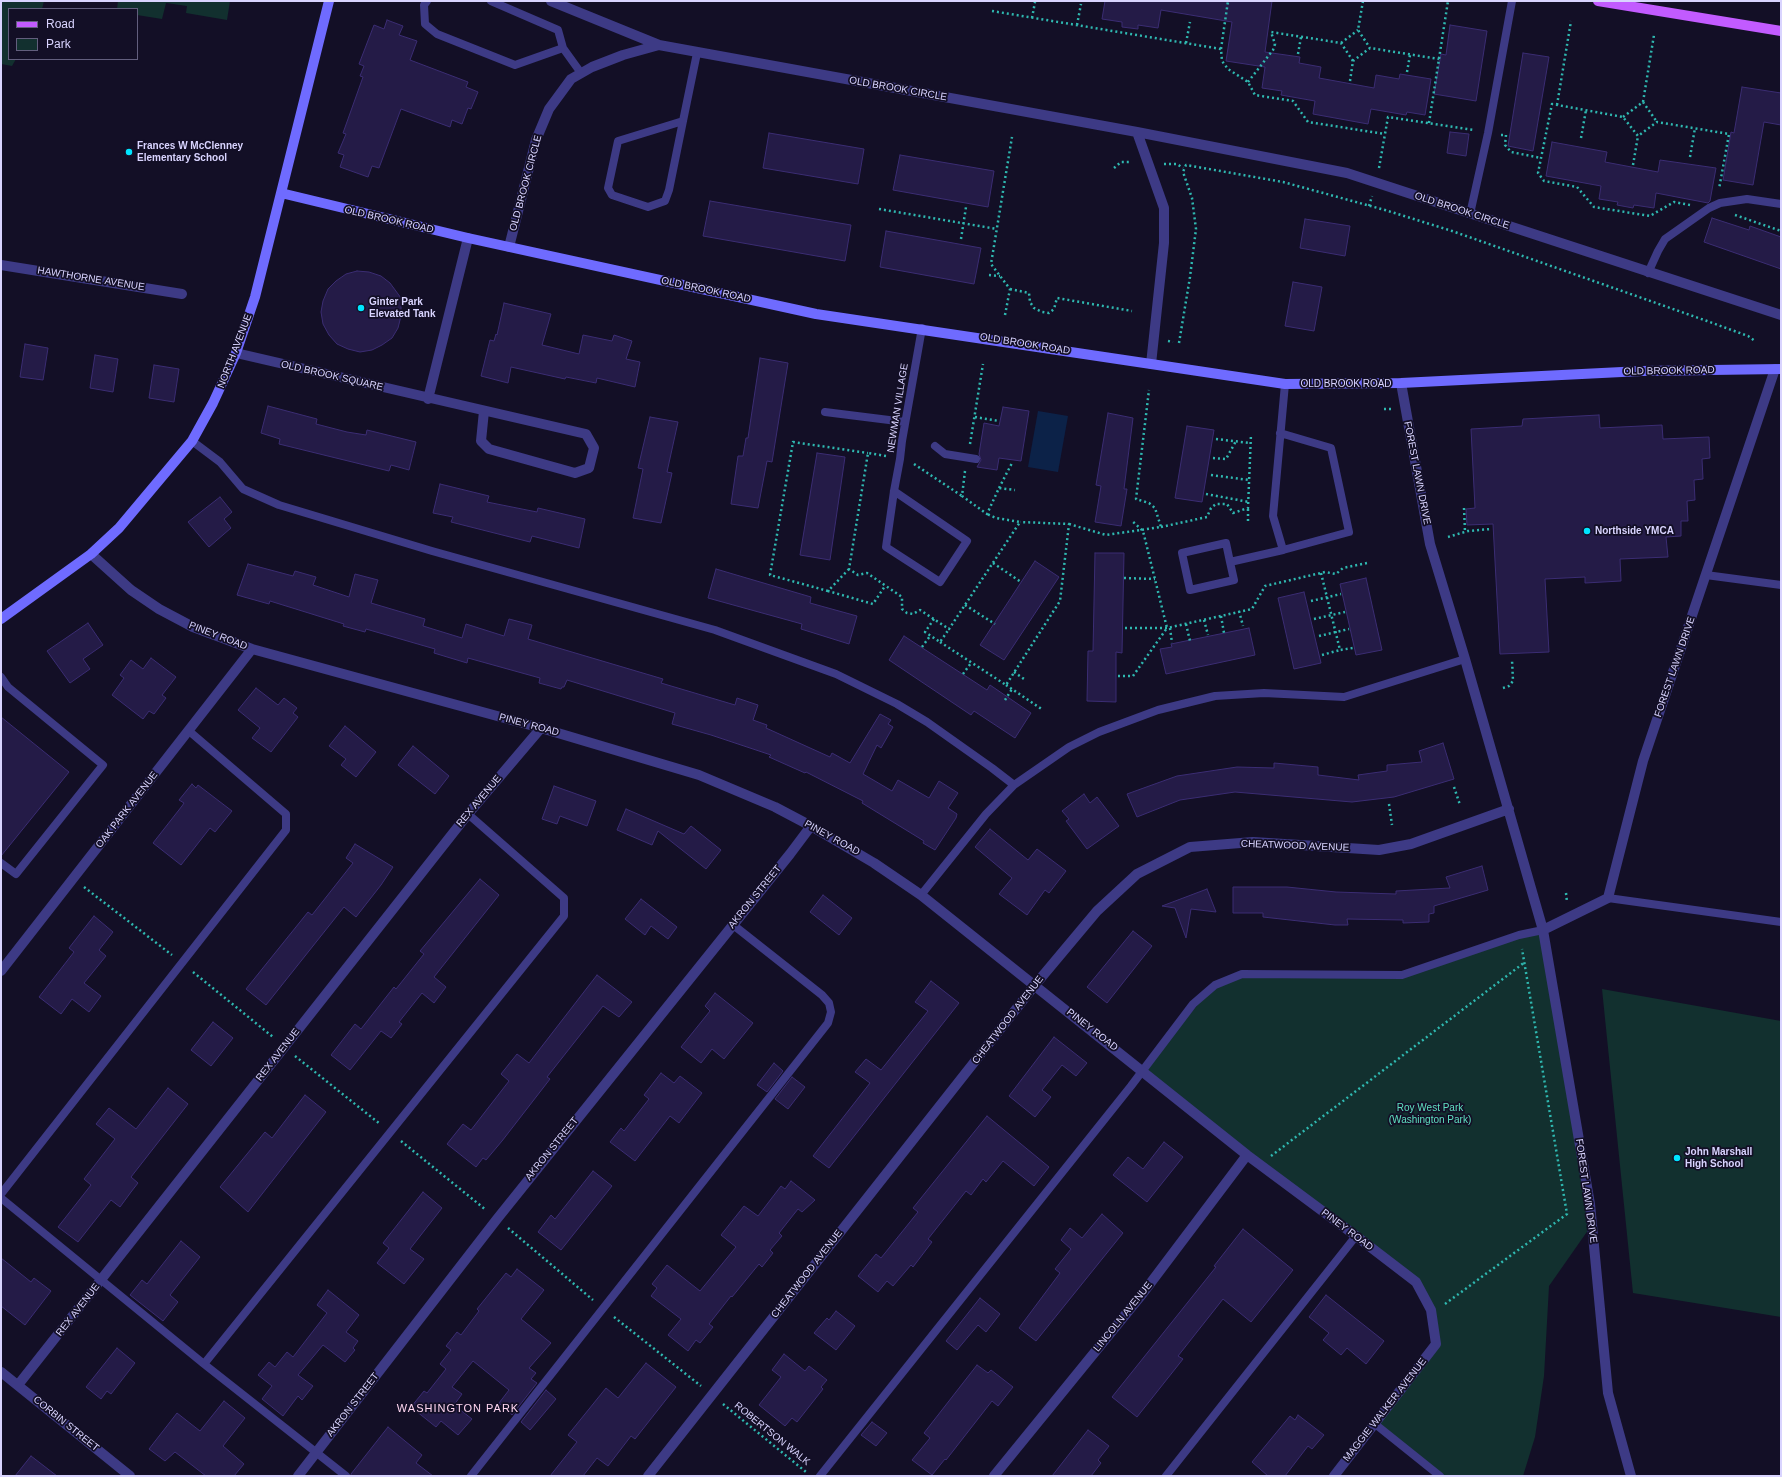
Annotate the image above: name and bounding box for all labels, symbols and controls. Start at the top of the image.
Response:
legend [8,8,138,60]
text: Road [46,17,75,31]
text: Park [46,37,71,51]
street label: OLD BROOK CIRCLE [848,75,948,103]
street label: OLD BROOK CIRCLE [507,134,545,232]
place label: Frances W McClenney Elementary School [137,140,243,164]
marker: Frances W McClenney Elementary School [124,147,134,157]
street label: OLD BROOK CIRCLE [1413,190,1511,232]
street label: OLD BROOK ROAD [343,204,435,236]
street label: HAWTHORNE AVENUE [37,265,145,293]
street label: OLD BROOK ROAD [660,275,752,305]
place label: Ginter Park Elevated Tank [369,296,436,320]
marker: Ginter Park Elevated Tank [356,303,366,313]
street label: NORTH AVENUE [215,312,255,390]
street label: OLD BROOK ROAD [979,331,1071,357]
street label: OLD BROOK SQUARE [280,358,384,394]
street label: NEWMAN VILLAGE [885,363,911,453]
street label: OLD BROOK ROAD [1623,364,1715,378]
street label: OLD BROOK ROAD [1300,378,1392,390]
street label: FOREST LAWN DRIVE [1401,420,1433,526]
place label: Northside YMCA [1595,525,1674,537]
marker: Northside YMCA [1582,526,1592,536]
street label: FOREST LAWN DRIVE [1652,615,1698,719]
street label: PINEY ROAD [187,619,249,653]
street label: PINEY ROAD [498,711,560,739]
street label: OAK PARK AVENUE [93,769,161,851]
street label: REX AVENUE [454,773,504,829]
street label: PINEY ROAD [802,818,862,858]
street label: CHEATWOOD AVENUE [1241,838,1349,854]
street label: AKRON STREET [726,863,784,931]
street label: CHEATWOOD AVENUE [970,974,1046,1066]
street label: PINEY ROAD [1064,1006,1120,1054]
street label: REX AVENUE [254,1026,302,1084]
park label: Roy West Park (Washington Park) [1389,1102,1471,1126]
street label: AKRON STREET [523,1115,581,1183]
street label: FOREST LAWN DRIVE [1573,1138,1599,1244]
place label: John Marshall High School [1685,1146,1752,1170]
marker: John Marshall High School [1672,1153,1682,1163]
street label: PINEY ROAD [1319,1207,1375,1253]
street label: CHEATWOOD AVENUE [769,1228,845,1320]
street label: LINCOLN AVENUE [1091,1280,1155,1354]
street label: REX AVENUE [54,1281,102,1339]
street label: MAGGIE WALKER AVENUE [1341,1356,1429,1464]
street label: AKRON STREET [324,1371,382,1439]
street label: CORBIN STREET [31,1394,101,1454]
street label: ROBERTSON WALK [732,1400,812,1468]
district label: WASHINGTON PARK [397,1402,519,1416]

